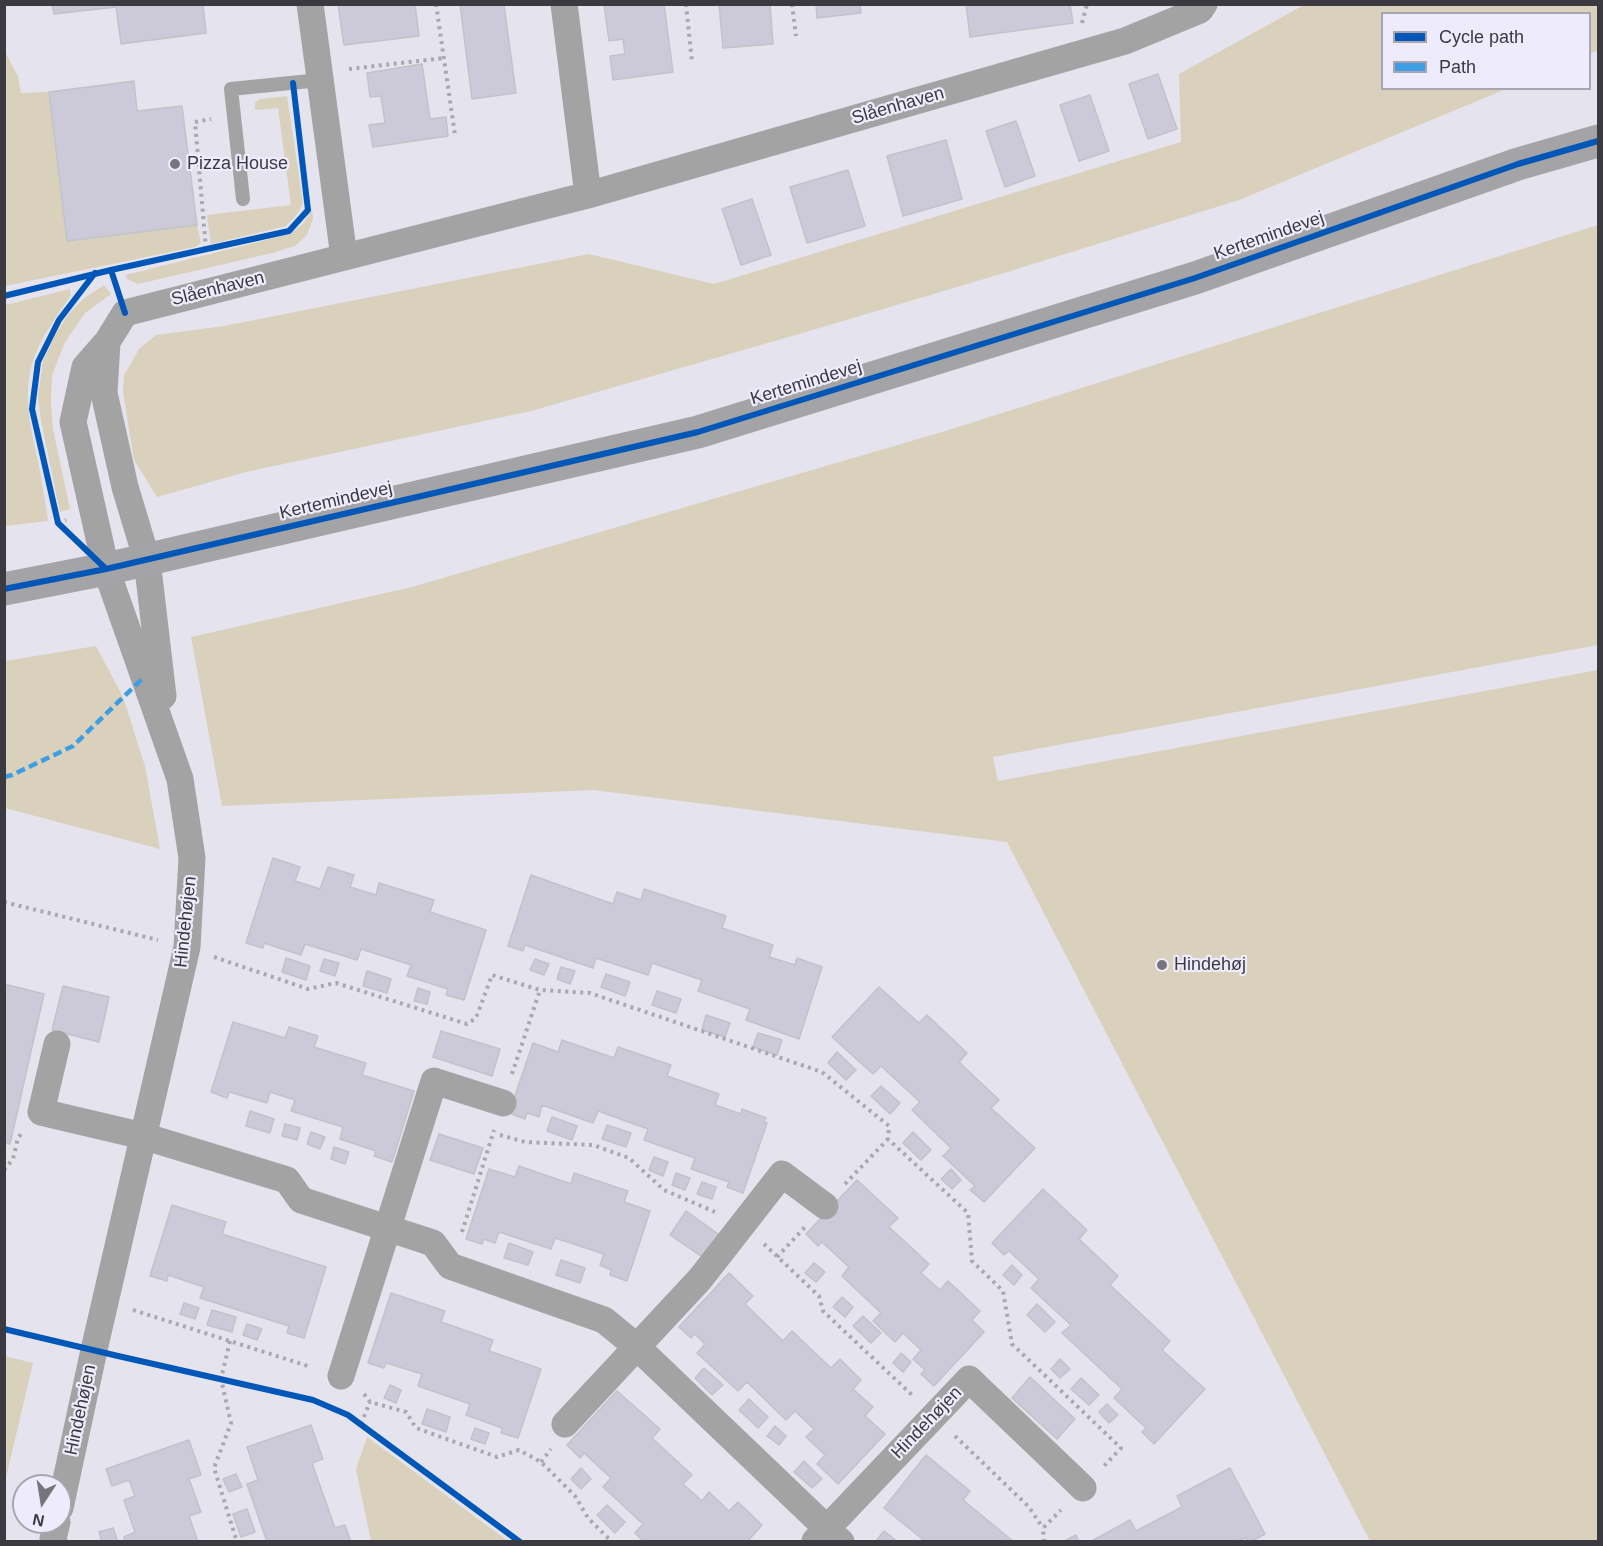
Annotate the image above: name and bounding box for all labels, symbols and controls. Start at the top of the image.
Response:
legend [1381,12,1591,90]
text: Cycle path [1439,27,1524,47]
text: Path [1439,57,1476,77]
street label: Slåenhaven [849,83,947,129]
place label: Pizza House [187,153,288,175]
marker: Pizza House [168,157,182,171]
street label: Kertemindevej [1211,207,1327,265]
street label: Slåenhaven [169,267,267,311]
street label: Kertemindevej [748,356,864,410]
street label: Kertemindevej [278,478,394,524]
street label: Hindehøjen [170,875,202,969]
place label: Hindehøj [1174,954,1246,976]
marker: Hindehøj [1155,958,1169,972]
street label: Hindehøjen [61,1363,101,1457]
street label: Hindehøjen [887,1382,967,1464]
north arrow [12,1474,72,1534]
text: N [31,1511,46,1530]

